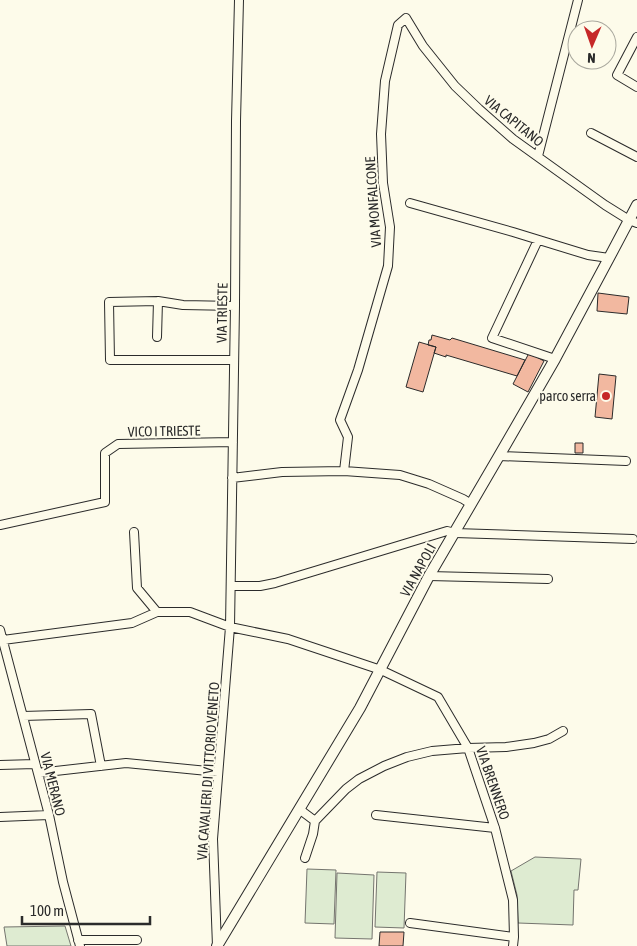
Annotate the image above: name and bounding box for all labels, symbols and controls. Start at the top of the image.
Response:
north arrow [567,20,617,70]
text: N [587,50,596,66]
street label: VIA CAPITANO [481,92,547,150]
street label: VIA MONFALCONE [362,156,384,248]
street label: VIA TRIESTE [213,283,231,343]
place label: parco serra [539,388,596,404]
marker: parco serra [600,390,612,402]
street label: VICO I TRIESTE [128,422,201,440]
street label: VIA NAPOLI [397,541,439,599]
street label: VIA CAVALIERI DI VITTORIO VENETO [194,681,222,861]
street label: VIA BRENNERO [473,744,513,822]
street label: VIA MERANO [37,751,69,817]
scale bar [22,894,150,926]
text: 100 m [30,902,64,919]

